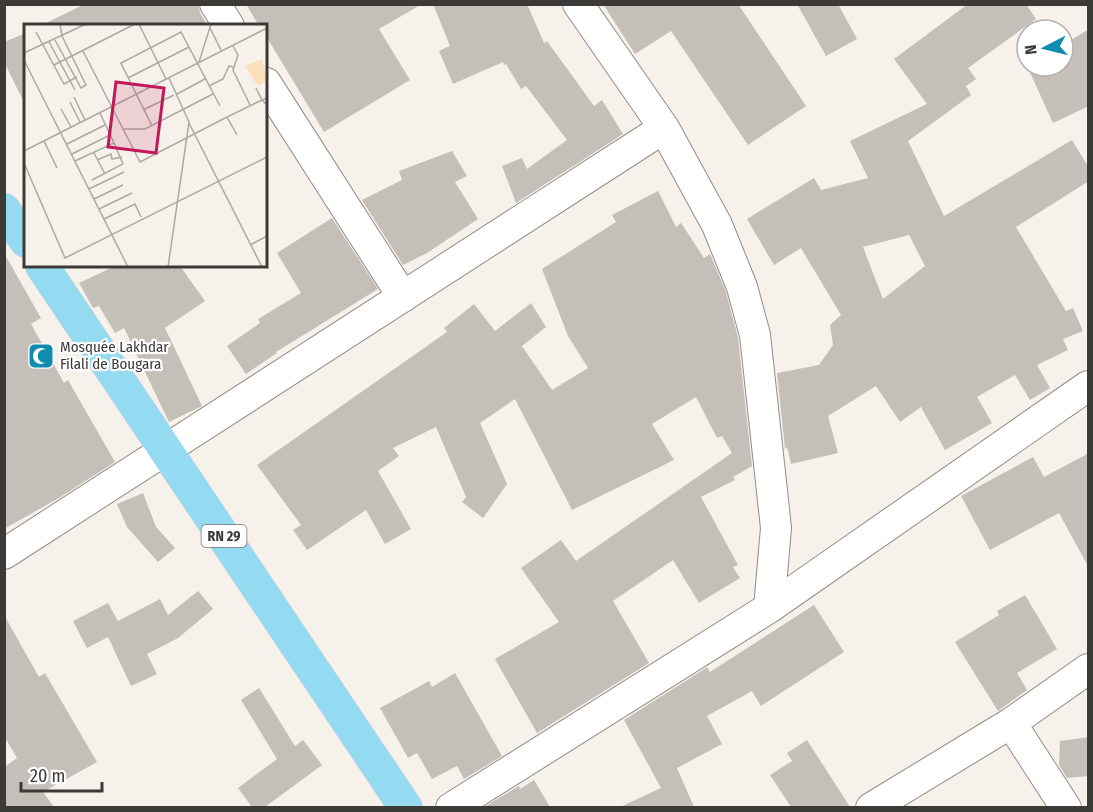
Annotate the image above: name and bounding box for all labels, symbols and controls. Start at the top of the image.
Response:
north arrow [1015,18,1075,78]
inset map [24,24,267,267]
text: N [1021,44,1041,56]
place label: Mosquée Lakhdar Filali de Bougara [60,338,169,373]
mosque icon: Mosquée Lakhdar Filali de Bougara [26,341,56,371]
road number: RN 29 [202,525,246,547]
scale bar [21,755,102,793]
text: 20 m [30,765,65,787]

